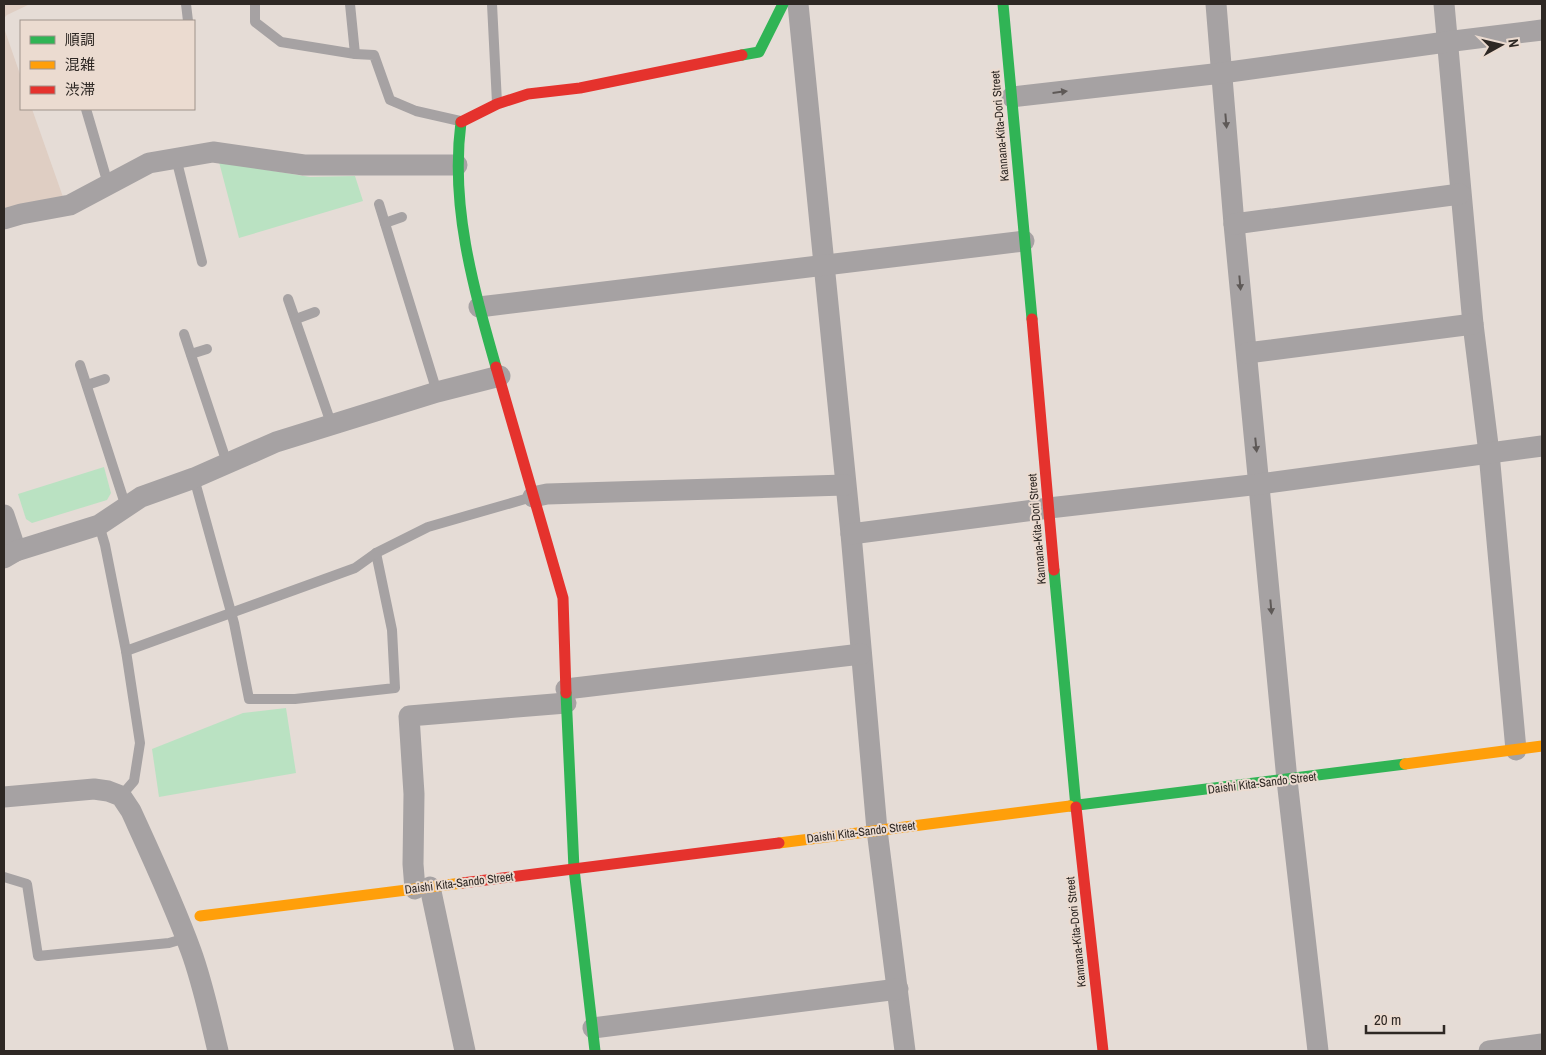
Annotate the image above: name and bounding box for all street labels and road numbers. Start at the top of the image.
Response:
street label: Kannana-Kita-Dori Street [987,70,1013,182]
street label: Kannana-Kita-Dori Street [1024,473,1050,585]
street label: Daishi Kita-Sando Street [1207,768,1318,798]
street label: Daishi Kita-Sando Street [806,817,917,847]
street label: Daishi Kita-Sando Street [404,868,515,898]
street label: Kannana-Kita-Dori Street [1062,876,1090,988]

